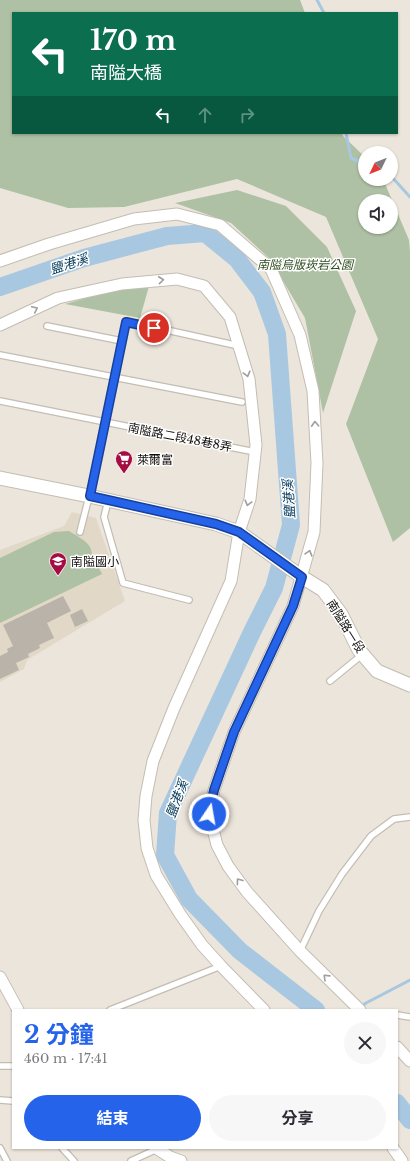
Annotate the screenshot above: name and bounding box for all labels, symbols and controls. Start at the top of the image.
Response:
text: 170 m [90,23,176,58]
icon: left [24,28,76,80]
text: 南隘大橋 [90,62,162,84]
icon: left [152,104,174,126]
icon: ahead [194,104,216,126]
icon: right [236,104,258,126]
north arrow [358,146,398,186]
map controls [358,146,398,234]
button: sound [358,194,398,234]
water label: 鹽港溪 [48,249,92,278]
park label: 南隘烏版崁岩公園 [257,257,355,272]
one-way arrow [158,276,165,285]
one-way arrow [31,306,39,314]
pin [137,311,171,345]
icon: arrive [143,317,165,339]
one-way arrow [242,371,251,378]
street label: 南隘路二段48巷8弄 [127,420,233,454]
one-way arrow [311,421,319,427]
supermarket icon: 萊爾富 [114,449,134,474]
place label: 萊爾富 [137,452,173,467]
water label: 鹽港溪 [279,477,299,519]
one-way arrow [244,499,253,506]
one-way arrow [304,550,312,557]
school or university icon: 南隘國小 [48,551,68,576]
place label: 南隘國小 [71,554,119,569]
street label: 南隘路一段 [324,597,368,655]
water label: 鹽港溪 [162,776,193,820]
position arrow [188,793,230,835]
one-way arrow [236,878,244,885]
one-way arrow [323,974,331,982]
text: 2 分鐘 [24,1020,94,1049]
button: close [344,1022,386,1064]
text: 460 m · 17:41 [24,1050,108,1067]
button: 結束 [24,1095,201,1141]
button: 分享 [209,1095,386,1141]

